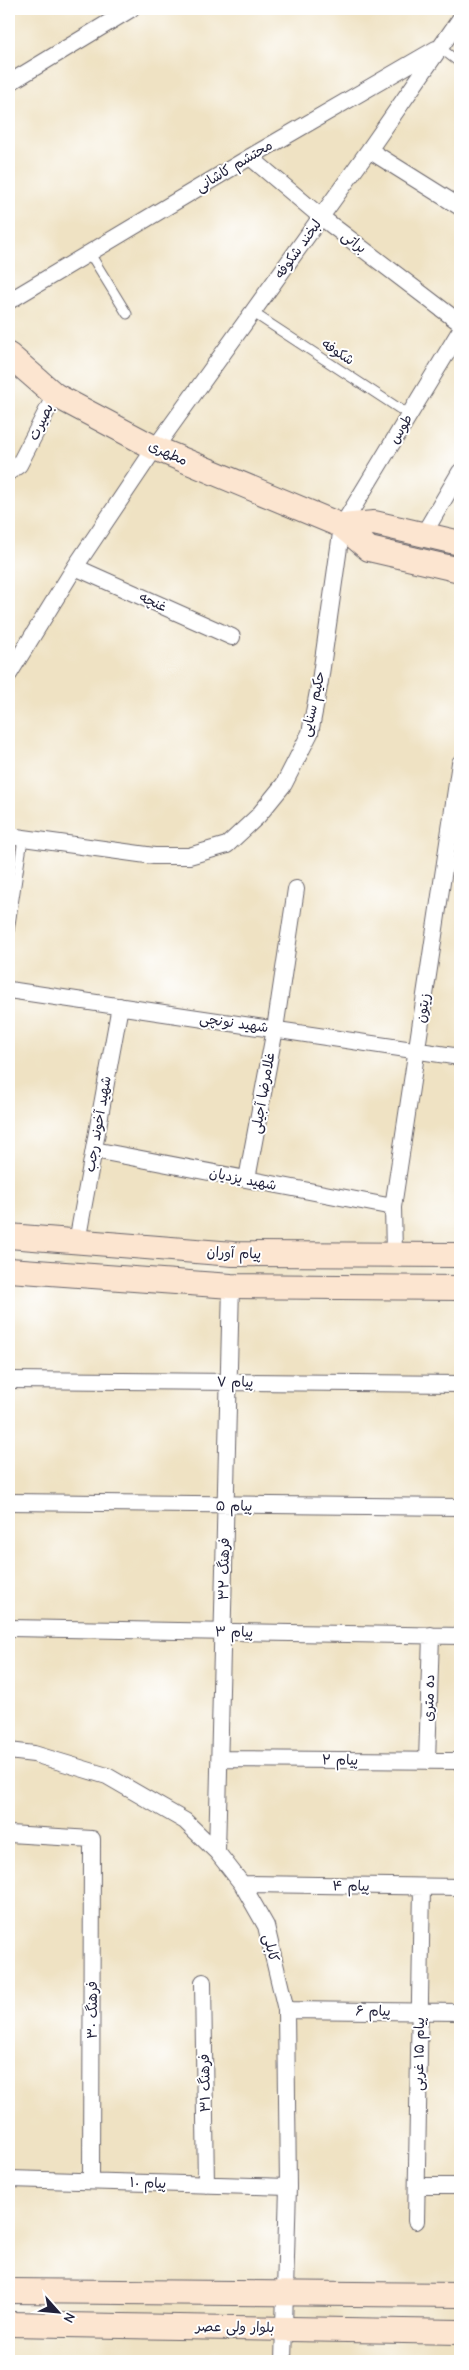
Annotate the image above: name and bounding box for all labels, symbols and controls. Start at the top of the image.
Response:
street label: محتشم کاشانی [192,136,277,197]
street label: لبخند شکوفه [271,216,325,282]
street label: براتی [338,227,370,257]
street label: شکوفه [318,335,358,369]
street label: بصیرت [25,401,57,443]
street label: طوس [386,411,416,447]
street label: مطهری [146,437,190,469]
street label: غنچه [136,588,169,616]
street label: حکیم سنایی [297,670,331,739]
street label: زیتون [412,992,434,1024]
street label: شهید نونچی [198,1010,270,1037]
street label: غلامرضا آجیلی [247,1051,279,1135]
street label: شهید آخوند رجب [81,1075,115,1173]
street label: شهید یزدیان [208,1164,278,1194]
street label: پیام آوران [206,1244,262,1264]
street label: پیام ۷ [216,1373,254,1393]
street label: پیام ۵ [215,1497,252,1517]
street label: فرهنگ ۳۲ [215,1537,233,1601]
street label: پیام ۳ [215,1623,253,1643]
street label: ده متری [420,1674,438,1722]
street label: پیام ۲ [322,1751,358,1771]
street label: پیام ۴ [332,1877,370,1897]
street label: کابلی [259,1932,283,1964]
street label: فرهنگ ۳۰ [84,1981,101,2039]
street label: پیام ۶ [355,2002,391,2022]
street label: پیام ۱۵ غربی [410,2017,430,2091]
street label: فرهنگ ۳۱ [196,2054,214,2112]
street label: پیام ۱۰ [129,2174,167,2194]
north arrow [32,2288,82,2338]
text: N [59,2310,79,2326]
street label: بلوار ولی عصر [194,2318,275,2336]

